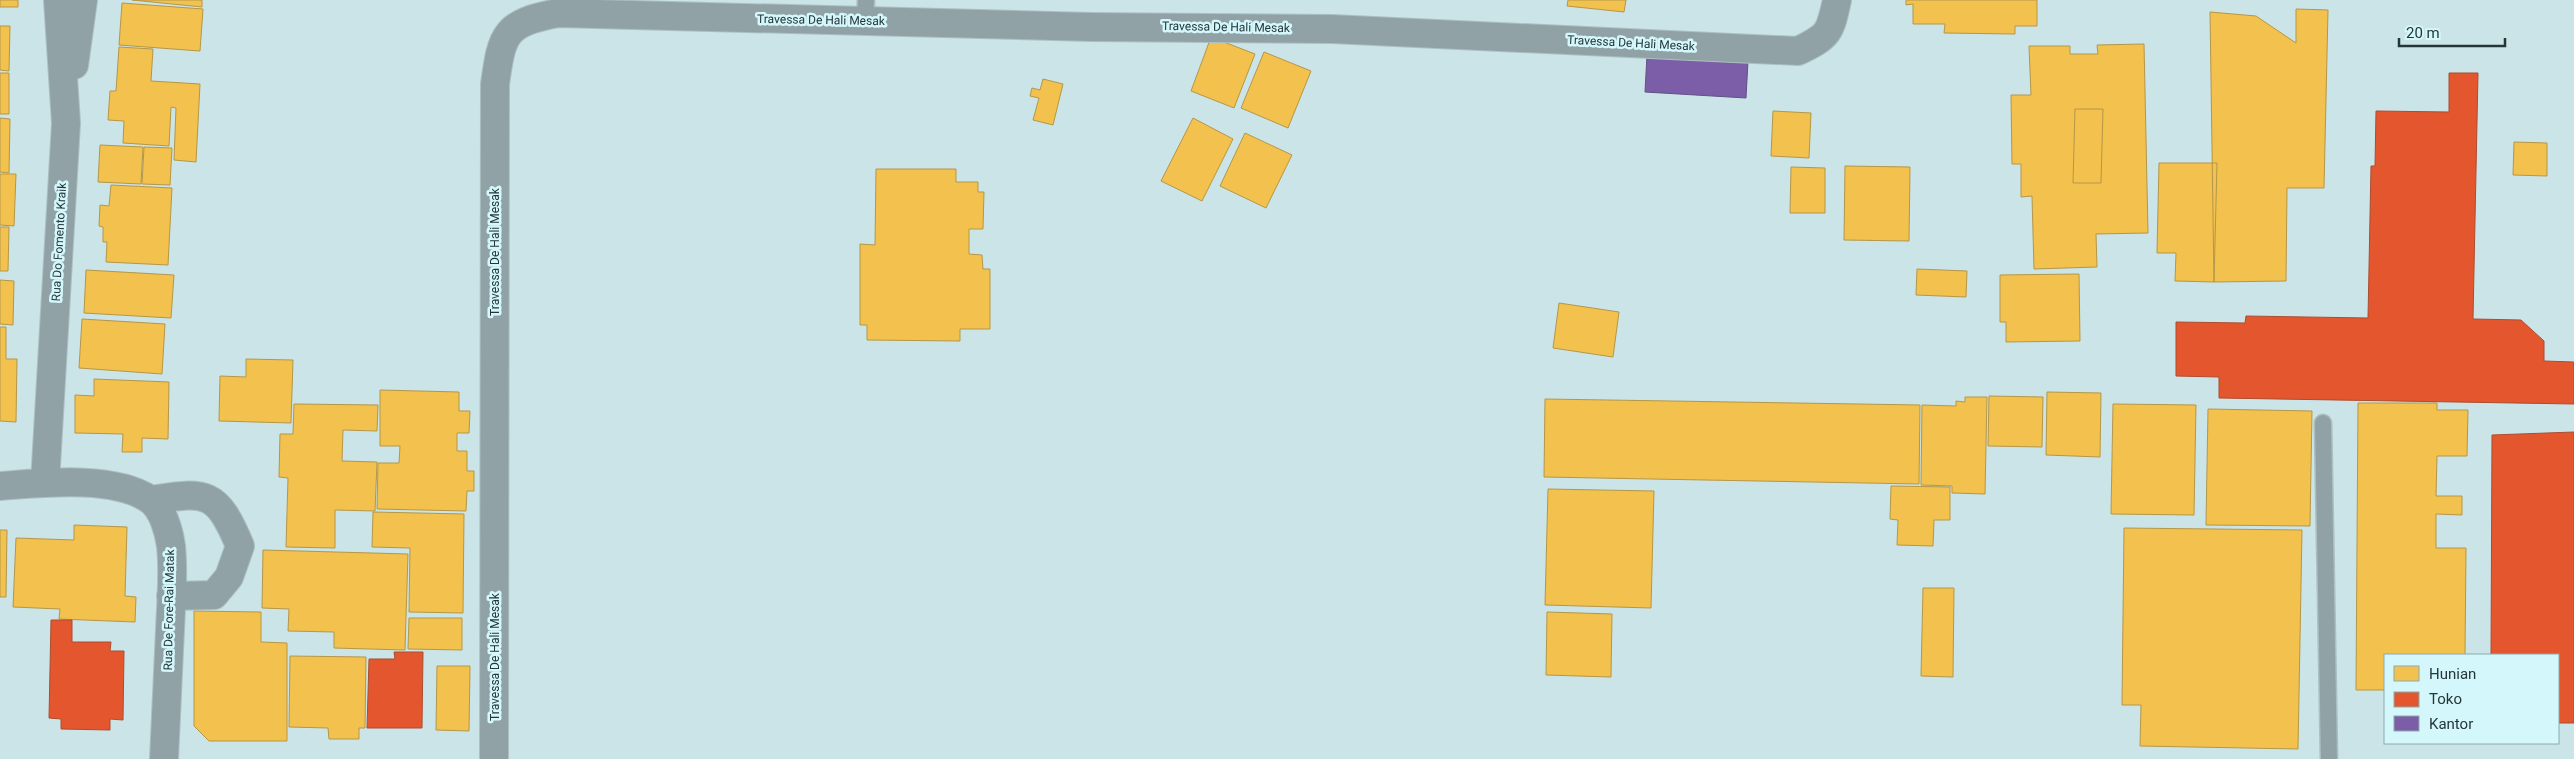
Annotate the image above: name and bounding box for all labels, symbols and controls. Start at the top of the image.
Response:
street label: Travessa De Hali Mesak [757,12,886,28]
scale bar [2399,15,2505,47]
street label: Travessa De Hali Mesak [1162,19,1291,35]
text: 20 m [2406,24,2440,42]
street label: Travessa De Hali Mesak [1567,33,1696,53]
street label: Rua Do Fomento Kraik [49,182,69,302]
street label: Travessa De Hali Mesak [488,187,502,316]
street label: Rua De Fore-Rai Matak [161,548,177,671]
street label: Travessa De Hali Mesak [488,592,502,721]
legend [2384,654,2559,744]
text: Hunian [2429,665,2476,683]
text: Toko [2429,690,2462,708]
text: Kantor [2429,715,2473,733]

